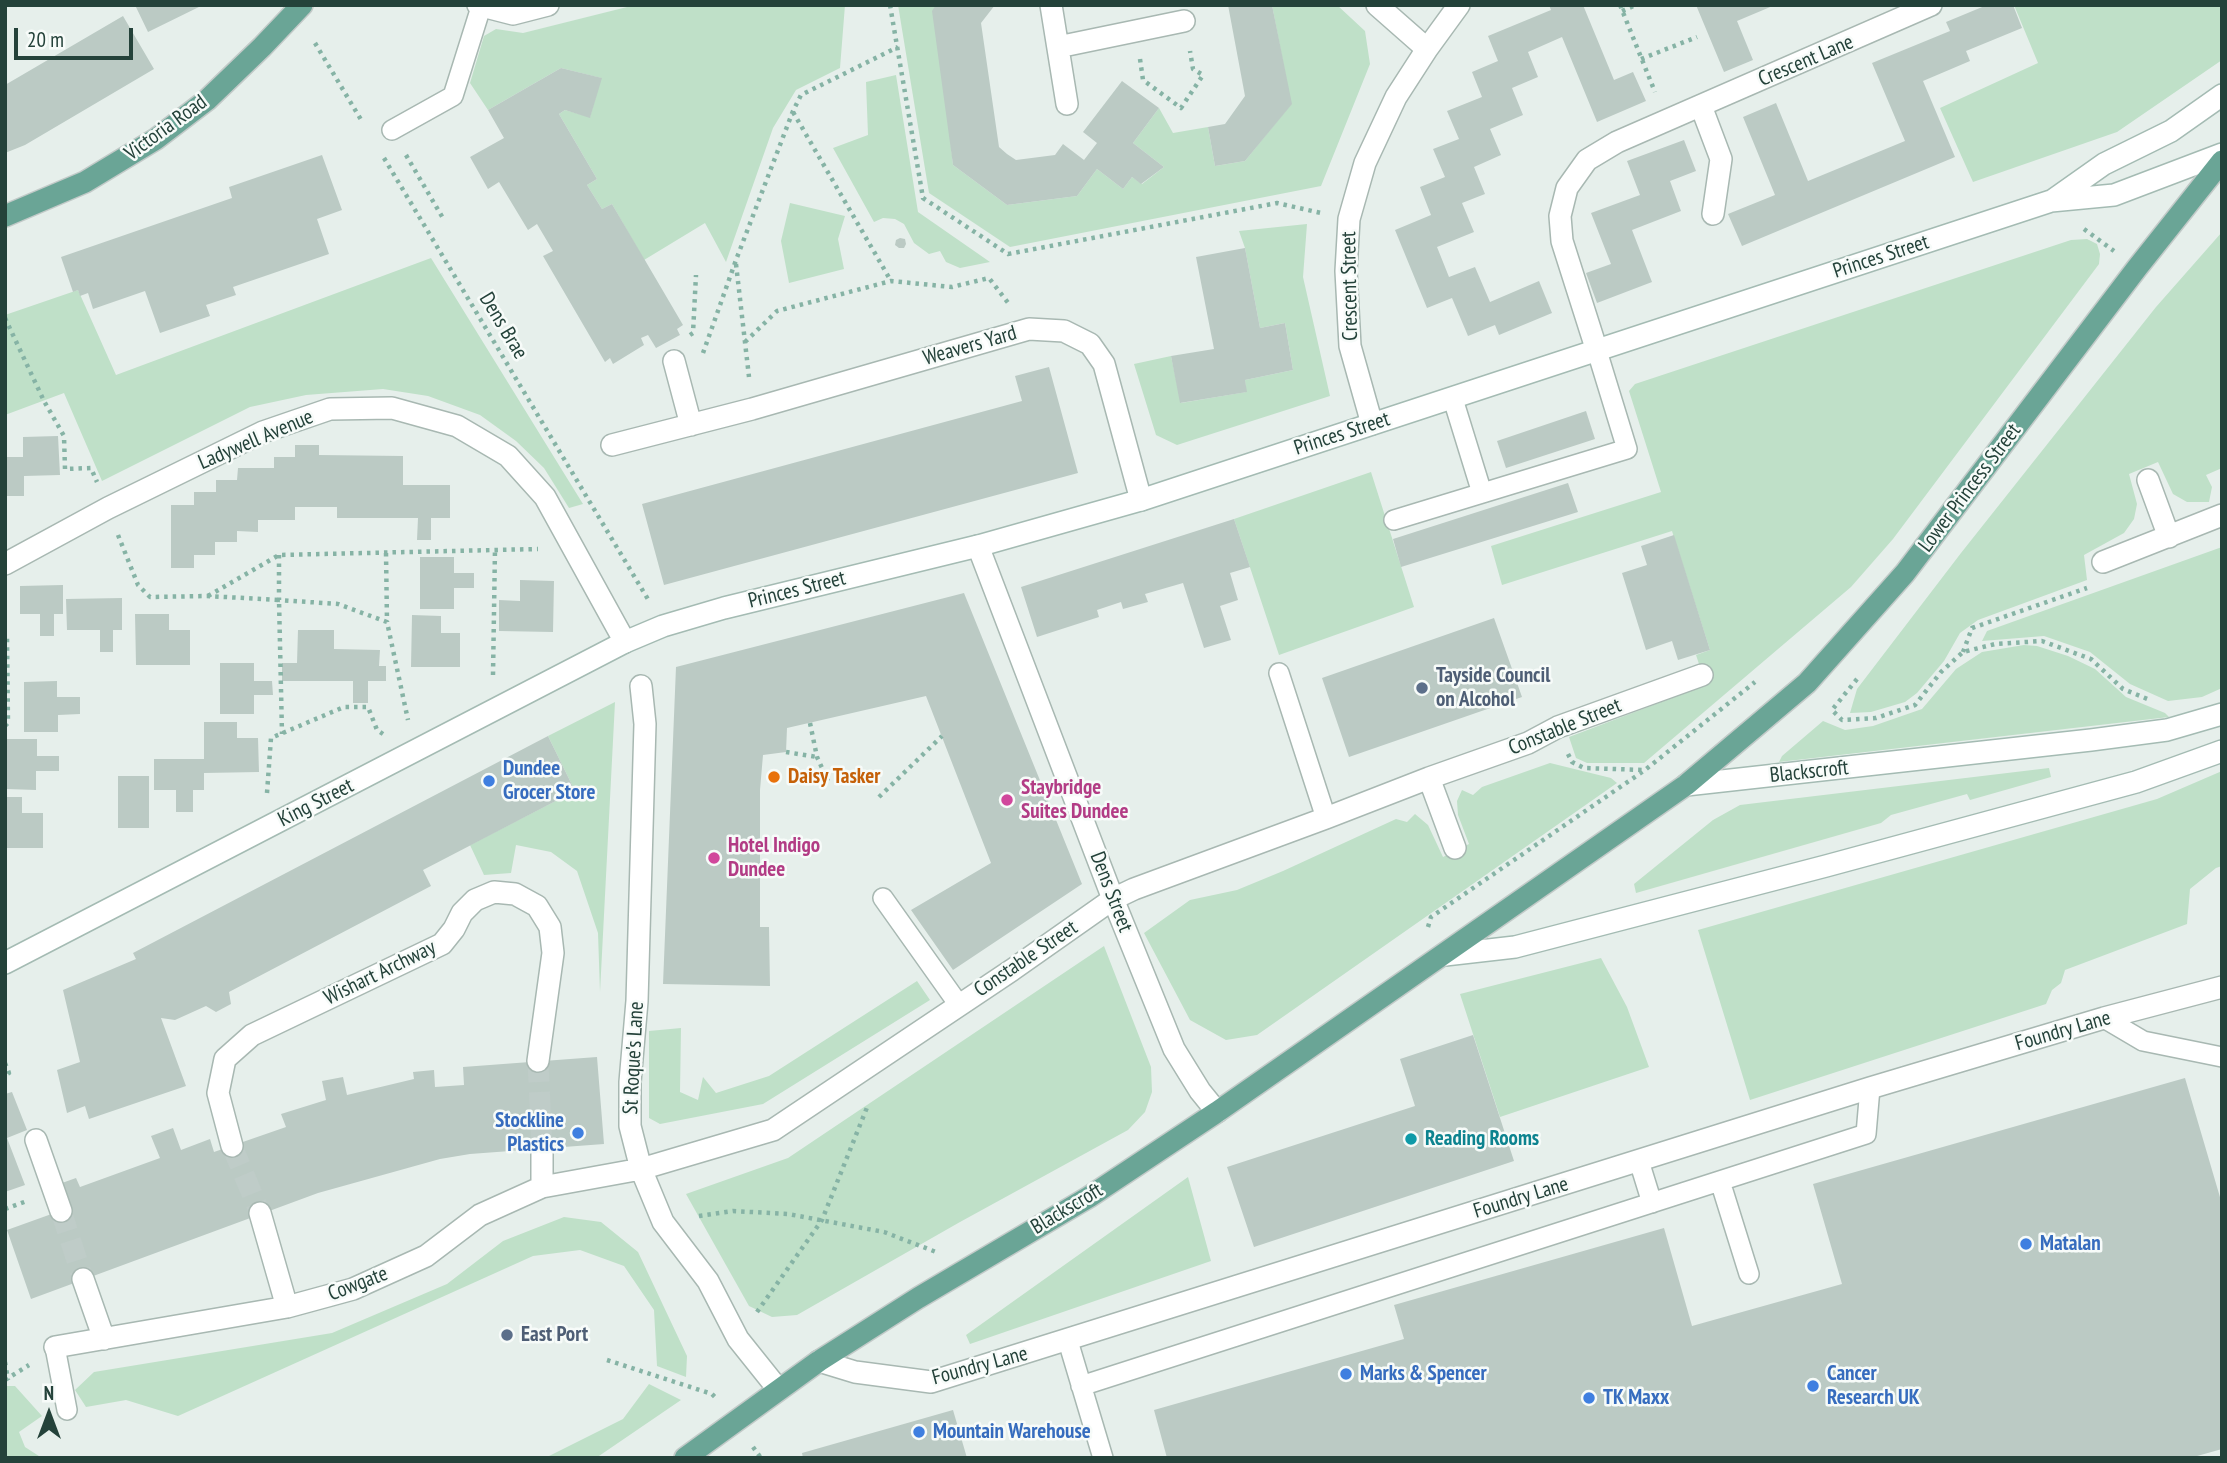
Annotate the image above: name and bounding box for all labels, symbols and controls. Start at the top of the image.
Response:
scale bar [18,14,136,58]
text: 20 m [27,26,64,53]
street label: Crescent Lane [1755,30,1857,92]
street label: Victoria Road [120,90,212,166]
street label: Princes Street [1830,230,1932,284]
street label: Crescent Street [1336,231,1364,341]
street label: Dens Brae [473,288,533,364]
street label: Weavers Yard [920,321,1020,371]
street label: Ladywell Avenue [195,405,317,475]
street label: Princes Street [1291,407,1393,461]
street label: Lower Princess Street [1914,419,2026,557]
street label: Princes Street [746,566,848,614]
place label: Tayside Council on Alcohol [1436,663,1550,713]
marker: Tayside Council on Alcohol [1414,680,1430,696]
street label: Constable Street [1505,693,1625,761]
street label: Blackscroft [1768,755,1850,789]
place label: Dundee Grocer Store [503,756,595,806]
place label: Daisy Tasker [788,764,880,790]
marker: Daisy Tasker [766,769,782,785]
street label: King Street [274,773,358,833]
marker: Dundee Grocer Store [481,773,497,789]
place label: Staybridge Suites Dundee [1021,775,1128,825]
marker: Staybridge Suites Dundee [999,792,1015,808]
place label: Hotel Indigo Dundee [728,833,820,883]
street label: Dens Street [1084,848,1138,936]
marker: Hotel Indigo Dundee [706,850,722,866]
street label: Constable Street [970,915,1082,1003]
street label: Wishart Archway [320,935,440,1011]
street label: St Roque's Lane [618,1001,650,1115]
street label: Foundry Lane [2012,1005,2114,1057]
place label: Stockline Plastics [495,1108,564,1158]
marker: Stockline Plastics [570,1125,586,1141]
place label: Reading Rooms [1425,1126,1539,1152]
marker: Reading Rooms [1403,1131,1419,1147]
street label: Foundry Lane [1470,1172,1572,1224]
street label: Blackscroft [1027,1178,1107,1240]
place label: Matalan [2040,1231,2101,1257]
marker: Matalan [2018,1236,2034,1252]
street label: Cowgate [325,1261,391,1307]
place label: East Port [521,1322,588,1348]
marker: East Port [499,1327,515,1343]
street label: Foundry Lane [929,1341,1031,1391]
place label: Marks & Spencer [1360,1361,1487,1387]
place label: Cancer Research UK [1827,1361,1920,1411]
marker: Marks & Spencer [1338,1366,1354,1382]
marker: Cancer Research UK [1805,1378,1821,1394]
north arrow [14,1379,84,1449]
text: N [44,1381,54,1405]
place label: TK Maxx [1603,1385,1669,1411]
marker: TK Maxx [1581,1390,1597,1406]
place label: Mountain Warehouse [933,1419,1091,1445]
marker: Mountain Warehouse [911,1424,927,1440]

